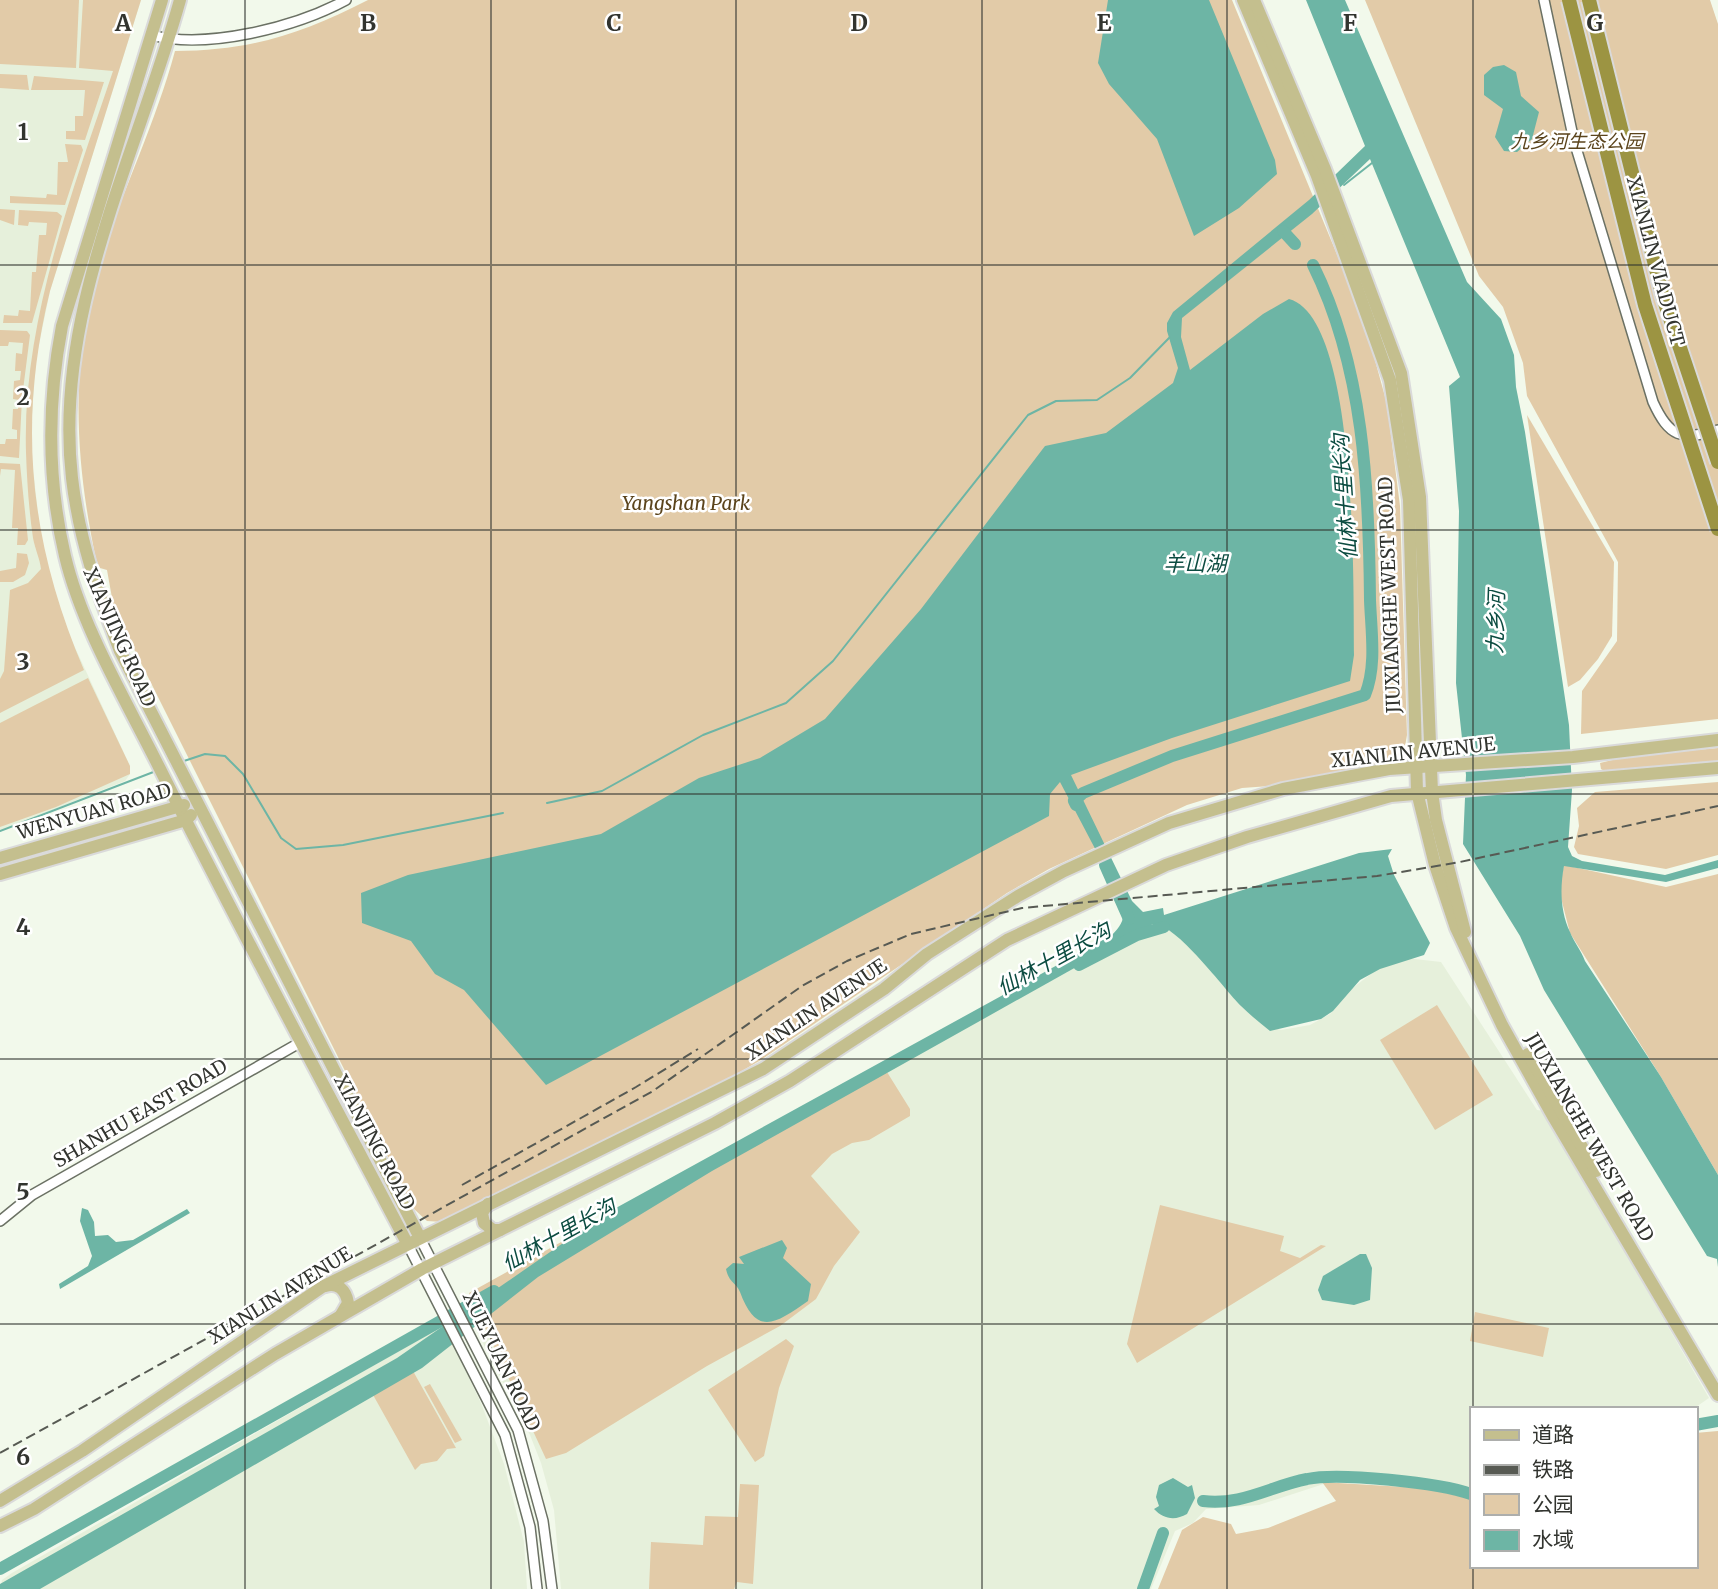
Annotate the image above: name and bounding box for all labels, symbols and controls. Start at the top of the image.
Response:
text: A [114,8,132,37]
text: B [360,8,376,37]
text: C [606,8,622,37]
text: D [850,8,868,37]
text: E [1096,8,1112,37]
text: F [1343,8,1357,37]
text: G [1587,8,1604,37]
text: 1 [18,117,29,146]
park label: 九乡河生态公园 [1510,129,1646,153]
street label: XIANLIN VIADUCT [1622,173,1690,349]
text: 2 [16,382,30,411]
water label: 仙林十里长沟 [1326,431,1362,561]
street label: JIUXIANGHE WEST ROAD [1373,476,1405,715]
park label: Yangshan Park [622,491,751,515]
water label: 羊山湖 [1164,550,1229,577]
street label: XIANJING ROAD [79,564,161,710]
water label: 九乡河 [1481,586,1510,654]
text: 3 [16,647,30,676]
street label: XIANLIN AVENUE [1330,731,1496,773]
street label: WENYUAN ROAD [13,778,174,845]
text: 4 [16,912,31,941]
water label: 仙林十里长沟 [992,915,1117,1001]
street label: XIANLIN AVENUE [741,953,891,1065]
street label: JIUXIANGHE WEST ROAD [1520,1028,1660,1246]
street label: SHANHU EAST ROAD [49,1053,231,1173]
street label: XIANJING ROAD [329,1070,421,1214]
text: 5 [16,1177,30,1206]
water label: 仙林十里长沟 [497,1191,622,1277]
street label: XIANLIN AVENUE [204,1241,356,1349]
street label: XUEYUAN ROAD [458,1287,546,1435]
legend [1470,1407,1697,1568]
text: 道路 [1532,1421,1574,1448]
text: 6 [16,1442,30,1471]
text: 铁路 [1532,1456,1574,1483]
text: 公园 [1532,1491,1574,1518]
text: 水域 [1532,1526,1574,1553]

